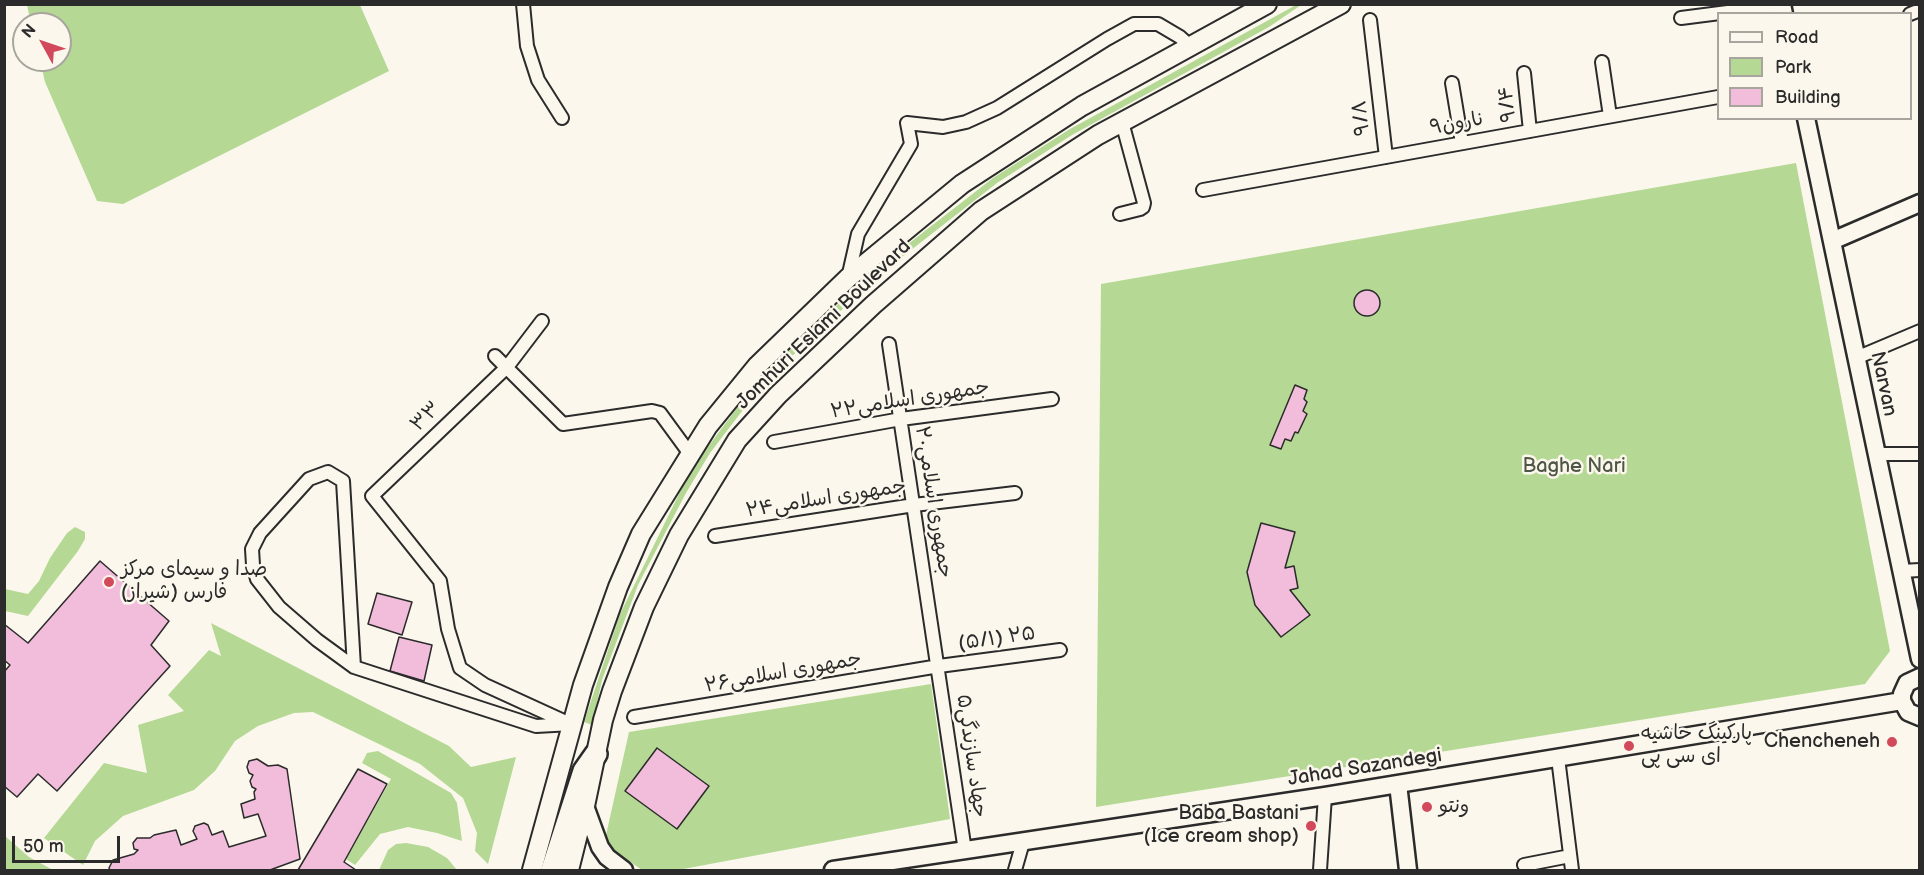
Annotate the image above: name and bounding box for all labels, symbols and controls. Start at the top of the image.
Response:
north arrow [12,12,72,72]
legend [1717,12,1912,120]
text: N [18,21,41,42]
text: Road [1775,27,1819,48]
text: Park [1775,57,1811,78]
street label: ۹/۴ [1494,85,1522,123]
text: Building [1775,87,1841,108]
street label: ۹/۸ [1348,99,1376,137]
street label: نارون۹ [1428,107,1486,141]
street label: Jomhuri Eslami Boulevard [732,235,916,415]
street label: Narvan [1864,349,1902,419]
street label: جمهوری اسلامی۲۲ [829,376,991,424]
street label: ۳۳ [406,397,446,437]
street label: جمهوری اسلامی۲۰ [909,424,957,580]
park label: Baghe Nari [1522,455,1626,479]
street label: جمهوری اسلامی۲۴ [744,474,908,524]
place label: صدا و سیمای مرکز فارس (شیراز) [121,558,267,605]
marker: صدا و سیمای مرکز فارس (شیراز) [102,575,116,589]
street label: (۵/۱) ۲۵ [957,622,1037,656]
street label: جمهوری اسلامی۲۶ [703,647,863,699]
street label: جهاد سازندگی۵ [950,693,992,819]
place label: پارکینگ حاشیه ای سی پی [1641,722,1752,769]
place label: Chencheneh [1764,730,1880,754]
marker: Chencheneh [1885,735,1899,749]
marker: پارکینگ حاشیه ای سی پی [1622,739,1636,753]
street label: Jahad Sazandegi [1286,744,1444,792]
place label: ونتو [1439,795,1469,819]
marker: ونتو [1420,800,1434,814]
place label: Baba Bastani (Ice cream shop) [1144,802,1299,849]
marker: Baba Bastani (Ice cream shop) [1304,819,1318,833]
scale bar [15,824,123,862]
text: 50 m [23,836,64,857]

